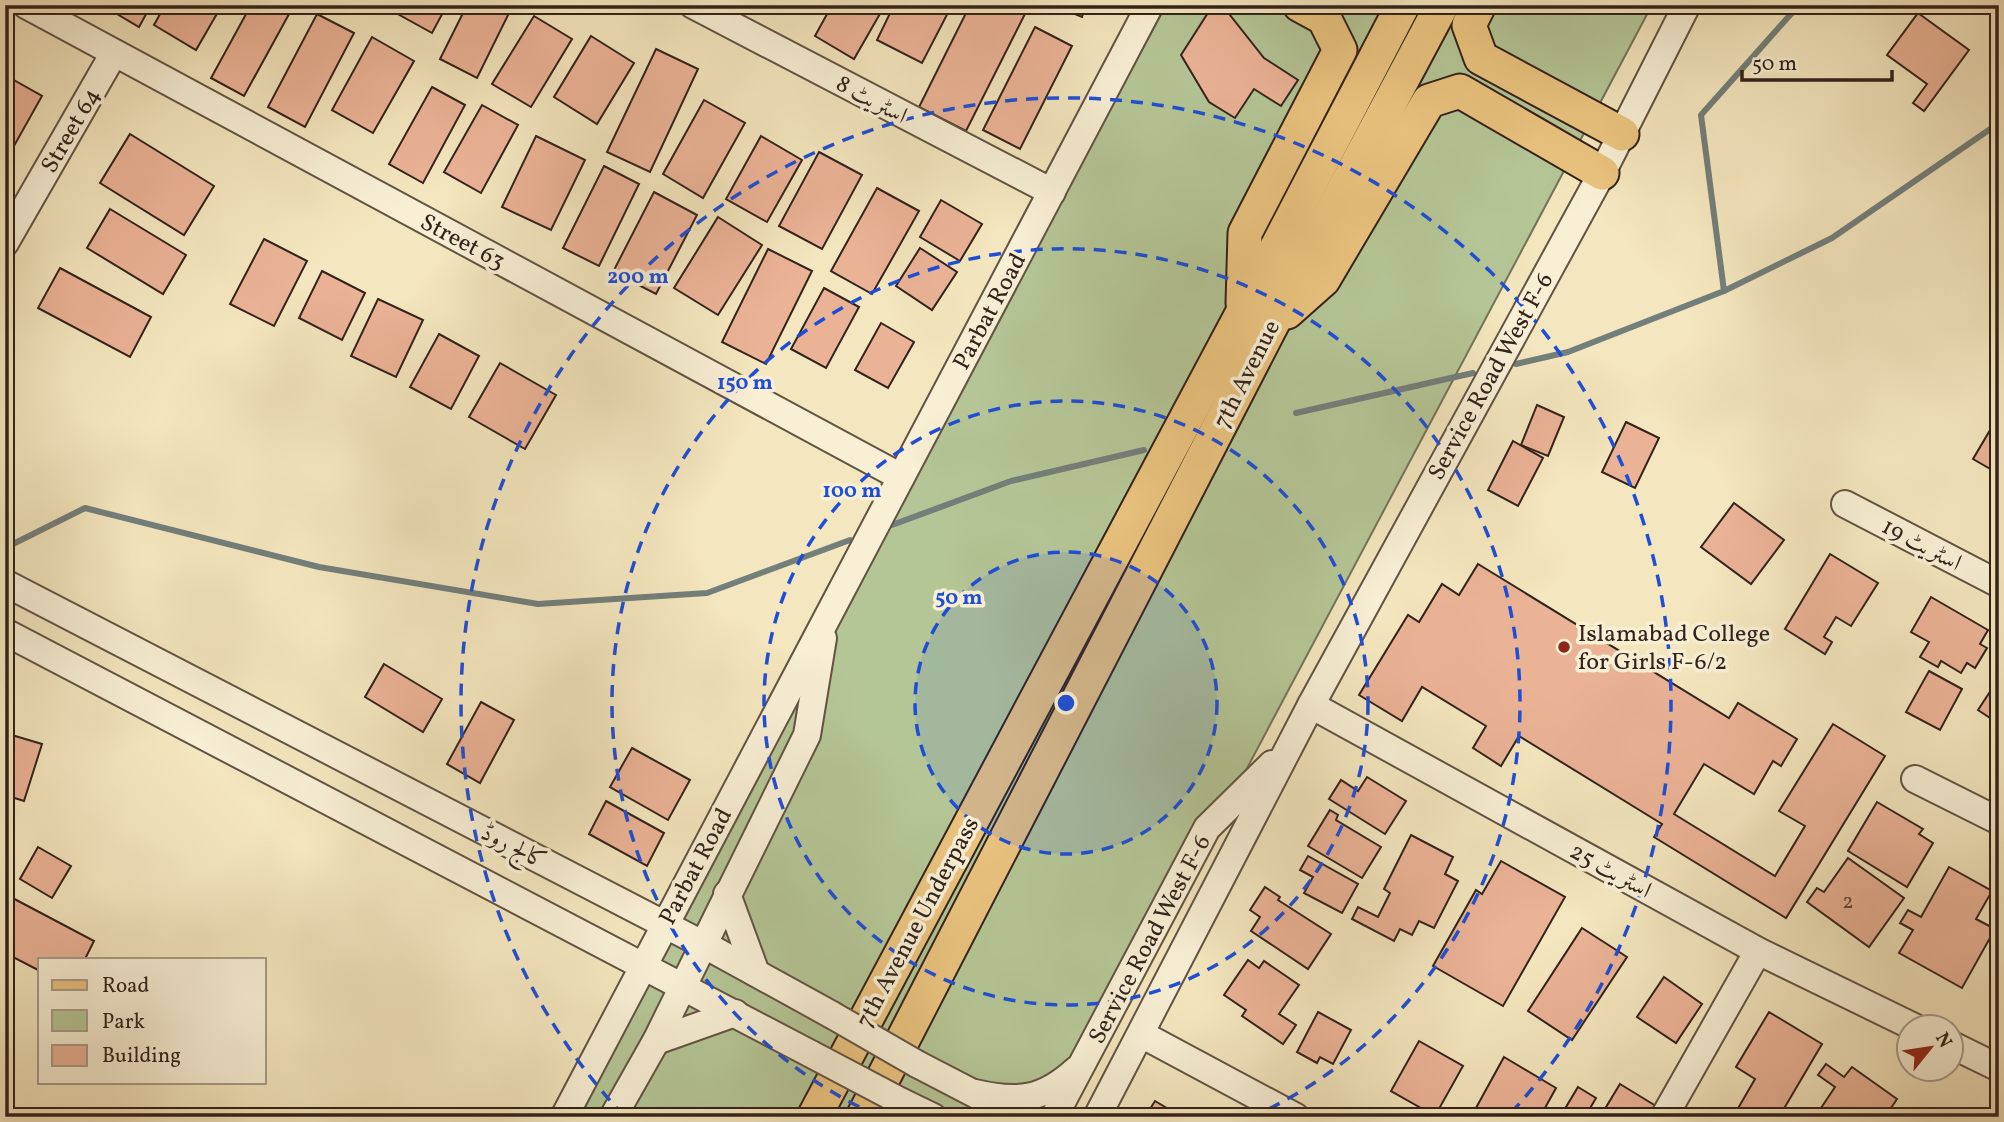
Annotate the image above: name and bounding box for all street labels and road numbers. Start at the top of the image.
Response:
street label: اسٹریٹ 8 [829,68,913,134]
street label: Street 64 [34,82,110,180]
street label: Street 63 [414,206,511,279]
street label: Parbat Road [946,247,1036,376]
street label: Service Road West F-6 [1421,267,1563,487]
street label: 7th Avenue [1206,315,1290,435]
street label: اسٹریٹ 19 [1875,511,1967,581]
street label: Parbat Road [652,802,742,931]
street label: 7th Avenue Underpass [849,812,989,1034]
street label: کالج روڈ [474,817,552,880]
street label: Service Road West F-6 [1081,829,1220,1051]
street label: اسٹریٹ 25 [1563,835,1657,908]

